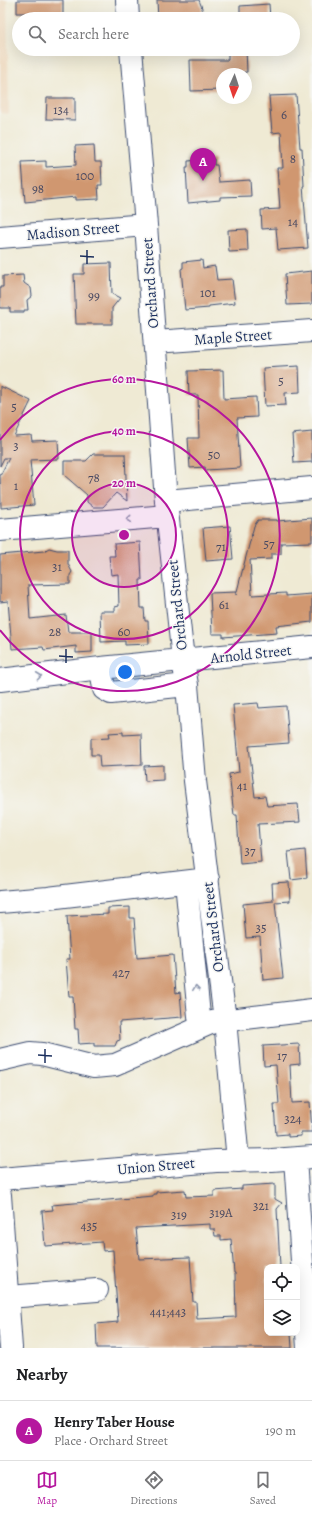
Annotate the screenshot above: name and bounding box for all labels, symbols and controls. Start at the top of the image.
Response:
search box [12,12,300,56]
icon: search [26,23,48,45]
text: Search here [58,24,129,44]
north arrow [216,68,252,104]
house number: 134 [53,101,69,118]
house number: 6 [281,106,287,123]
pin: A [190,148,216,181]
house number: 8 [290,150,296,167]
house number: 100 [76,167,94,184]
house number: 98 [32,180,44,197]
house number: 14 [288,213,298,230]
street label: Madison Street [26,217,120,245]
street label: Orchard Street [137,237,163,329]
house number: 101 [200,284,216,301]
house number: 99 [88,287,100,304]
street label: Maple Street [194,324,273,350]
text: 60 m [112,371,136,387]
house number: 5 [278,372,284,389]
house number: 5 [11,398,17,415]
text: 40 m [112,423,136,439]
house number: 3 [13,437,19,454]
house number: 50 [208,446,220,463]
house number: 78 [88,469,100,486]
text: 20 m [112,475,136,491]
house number: 1 [14,477,19,494]
one-way arrow [125,515,132,524]
centre of rings [117,528,131,542]
house number: 57 [263,535,275,552]
house number: 71 [216,538,227,555]
house number: 31 [52,558,62,575]
street label: Orchard Street [162,559,192,651]
house number: 61 [219,596,230,613]
house number: 28 [49,623,61,640]
house number: 60 [118,623,131,640]
street label: Arnold Street [208,640,293,668]
your location [115,662,135,682]
one-way arrow [36,671,42,680]
house number: 41 [237,777,248,794]
house number: 37 [245,842,256,859]
street label: Orchard Street [198,881,228,973]
house number: 35 [256,919,267,936]
house number: 427 [112,964,130,981]
one-way arrow [192,985,201,991]
house number: 17 [277,1047,287,1064]
house number: 324 [284,1110,302,1127]
street label: Union Street [116,1153,196,1179]
house number: 321 [253,1197,270,1214]
house number: 319A [209,1204,233,1221]
house number: 319 [171,1206,187,1223]
house number: 435 [81,1217,97,1234]
map controls [264,1264,300,1336]
button: locate [264,1264,300,1300]
button: layers [264,1300,300,1336]
house number: 441;443 [150,1303,186,1320]
text: Nearby [16,1363,67,1386]
text: Henry Taber House [54,1412,175,1432]
text: A [25,1422,33,1439]
text: 190 m [265,1422,296,1439]
text: Place · Orchard Street [54,1432,168,1449]
tab: Map [36,1469,58,1508]
tab: Directions [130,1469,178,1508]
tab: Saved [250,1469,276,1508]

